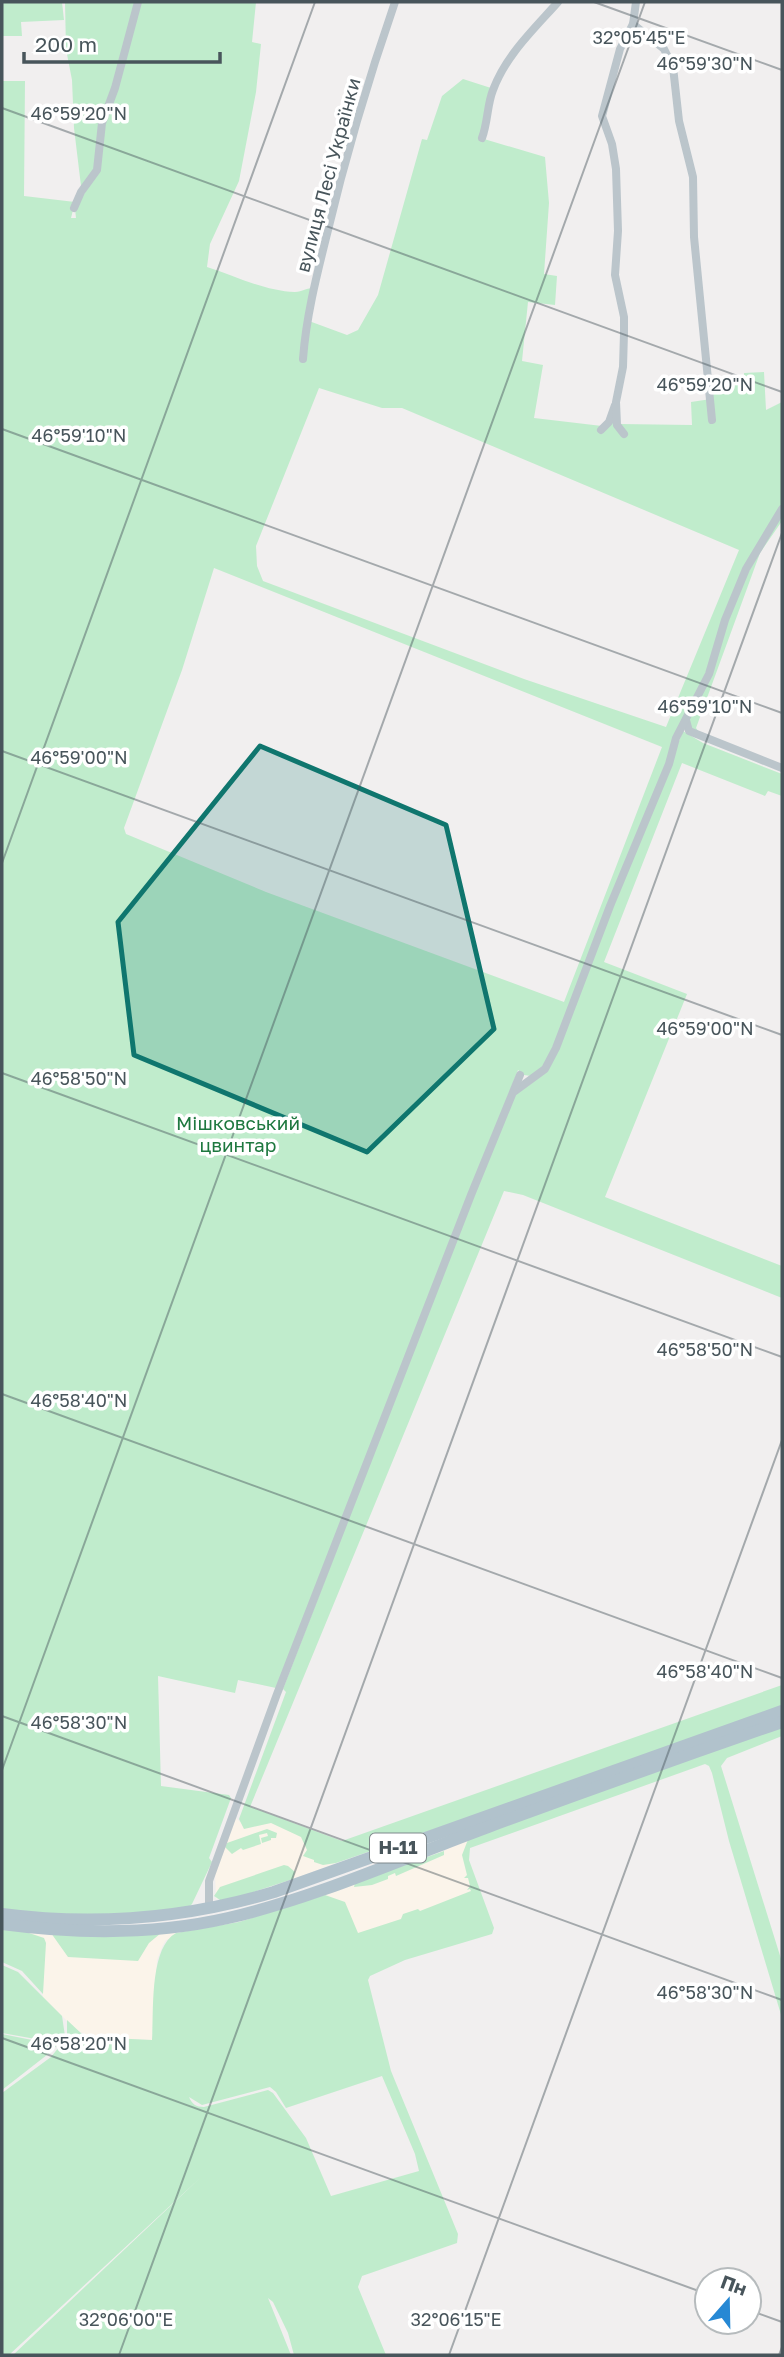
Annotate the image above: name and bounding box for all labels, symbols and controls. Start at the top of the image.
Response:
scale bar [24,21,220,65]
text: 32°05'45"E [593,26,685,48]
text: 200 m [35,31,97,57]
text: 46°59'30"N [657,52,753,74]
street label: вулиця Лесі Українки [291,75,365,275]
text: 46°59'20"N [31,102,127,124]
text: 46°59'20"N [657,373,753,395]
text: 46°59'10"N [32,424,126,446]
text: 46°59'10"N [658,695,752,717]
text: 46°59'00"N [30,746,128,768]
text: 46°59'00"N [656,1017,754,1039]
text: 46°58'50"N [31,1067,127,1089]
park label: Мішковський цвинтар [176,1111,300,1156]
text: 46°58'50"N [657,1338,753,1360]
text: 46°58'40"N [30,1389,128,1411]
text: 46°58'40"N [656,1660,754,1682]
text: 46°58'30"N [31,1711,127,1733]
road number: Н-11 [370,1834,426,1862]
text: 46°58'30"N [657,1981,753,2003]
text: 46°58'20"N [31,2032,127,2054]
north arrow [693,2266,763,2336]
text: Пн [718,2269,750,2300]
text: 32°06'00"E [79,2308,173,2330]
text: 32°06'15"E [410,2308,502,2330]

